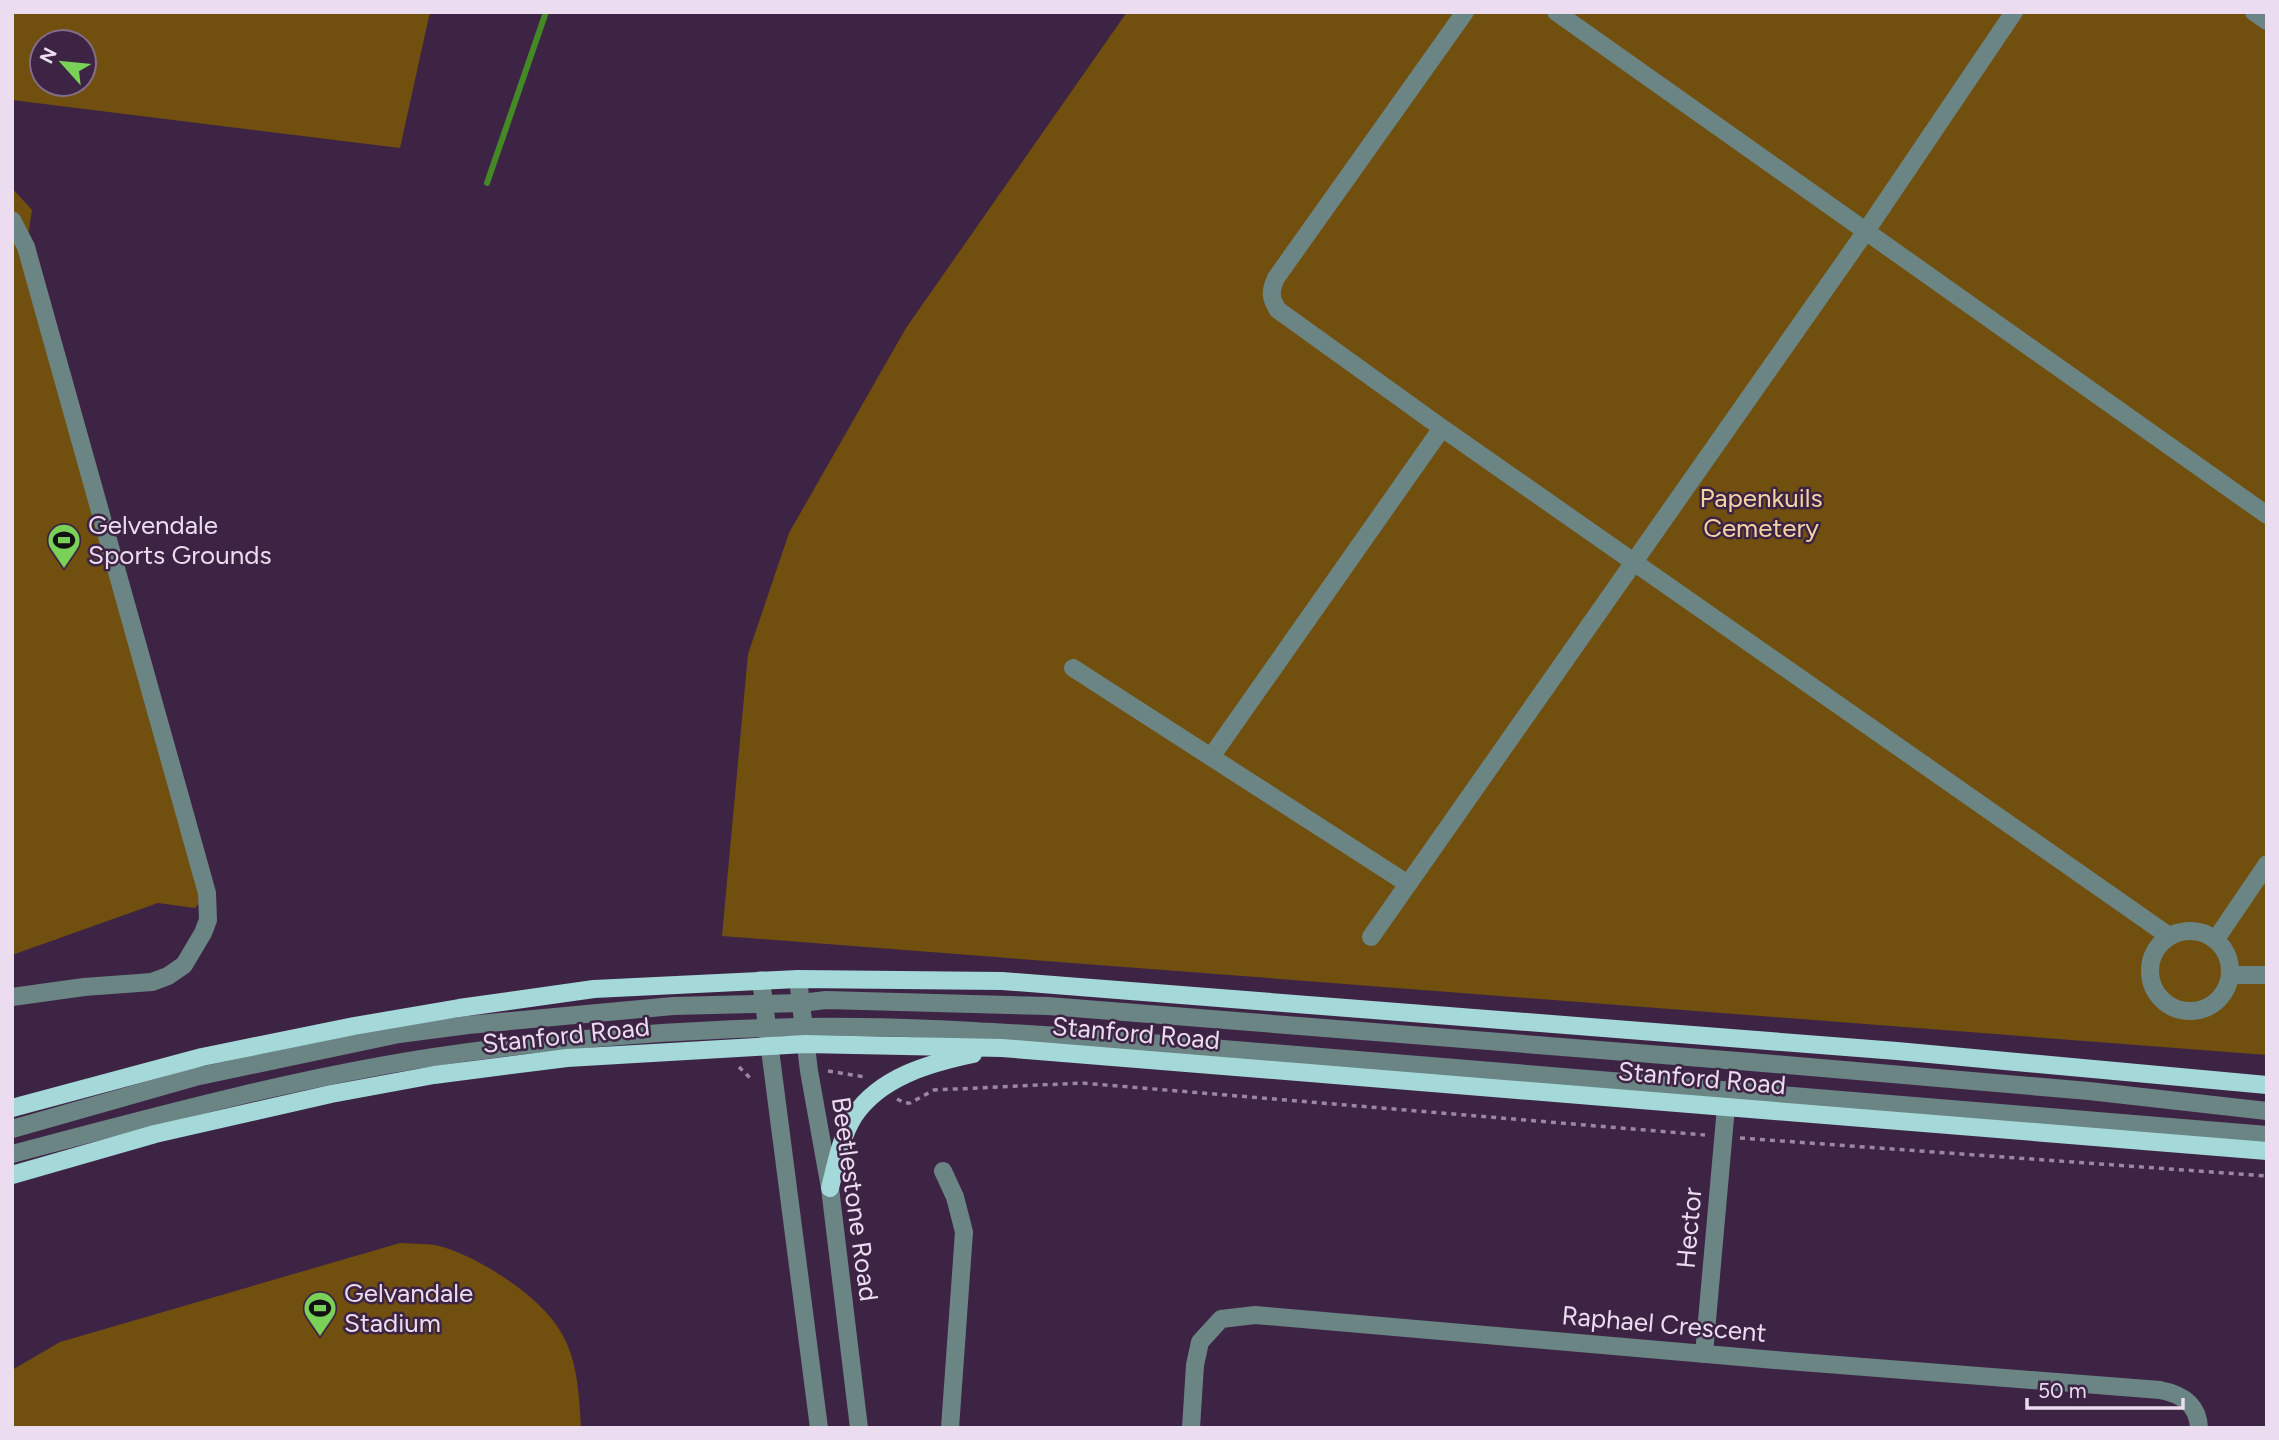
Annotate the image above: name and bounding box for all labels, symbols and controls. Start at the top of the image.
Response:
north arrow [28,28,98,98]
text: N [35,44,62,67]
park label: Papenkuils Cemetery [1699,482,1823,544]
place label: Gelvendale Sports Grounds [88,509,272,571]
sports icon: Gelvendale Sports Grounds [45,521,83,570]
street label: Stanford Road [481,1010,651,1060]
street label: Stanford Road [1051,1010,1221,1056]
street label: Stanford Road [1617,1055,1787,1101]
street label: Beetlestone Road [825,1095,885,1303]
street label: Hector [1670,1186,1709,1270]
place label: Gelvandale Stadium [344,1277,473,1339]
sports icon: Gelvandale Stadium [301,1289,339,1338]
street label: Raphael Crescent [1560,1299,1768,1349]
scale bar [2027,1366,2183,1410]
text: 50 m [2038,1378,2087,1403]

